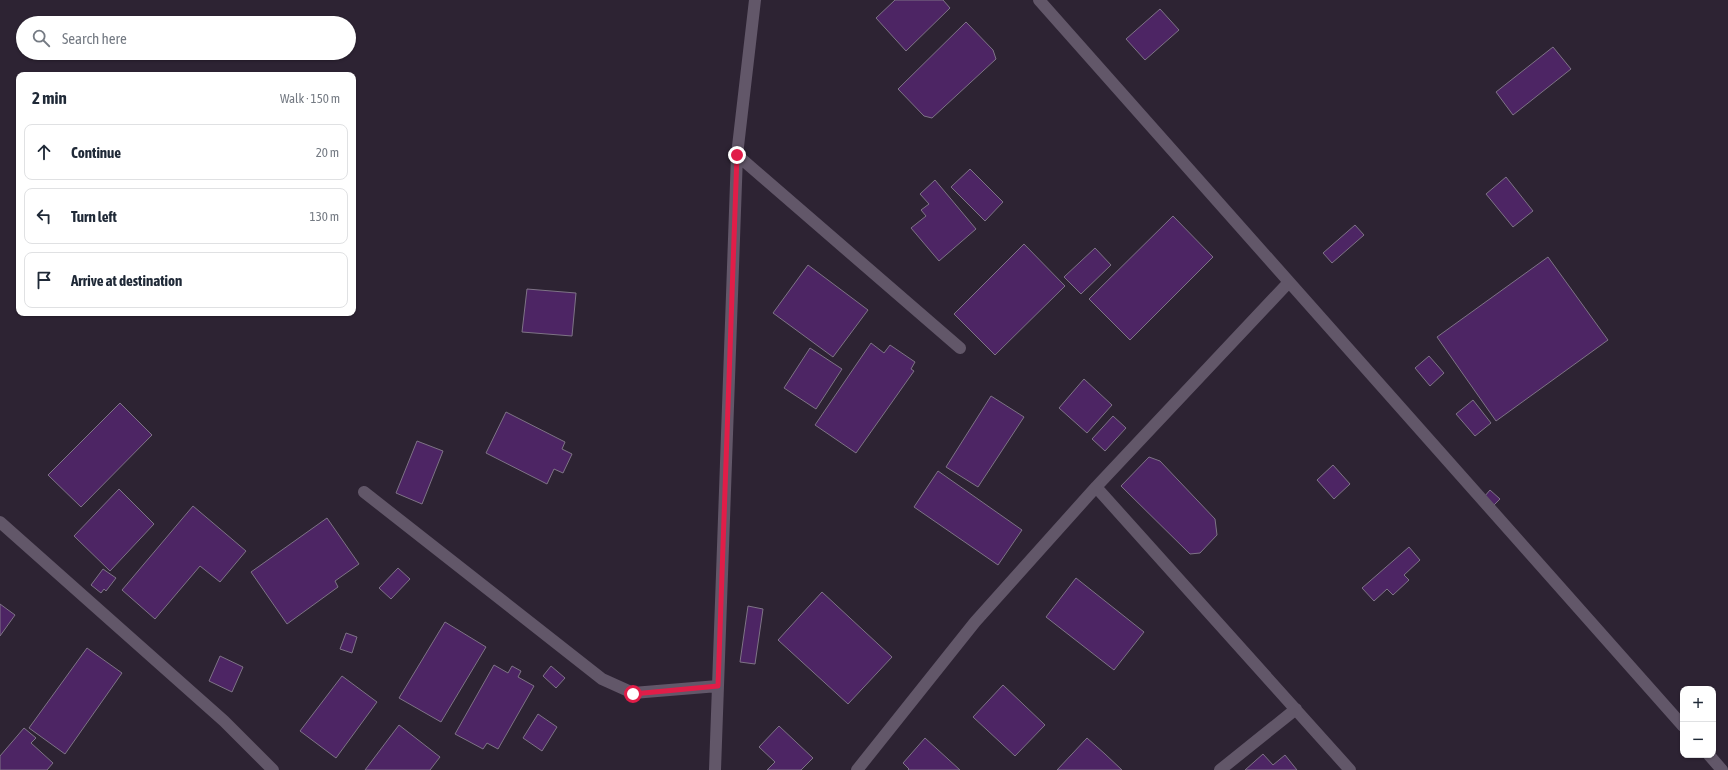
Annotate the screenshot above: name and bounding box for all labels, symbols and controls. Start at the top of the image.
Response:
search box [16,16,356,60]
icon: search [30,27,52,49]
text: Search here [62,30,127,47]
text: 2 min [32,88,67,108]
text: Walk · 150 m [280,91,340,106]
icon: ahead [33,141,55,163]
text: Continue [71,144,121,161]
text: 20 m [316,145,339,160]
route end [728,146,746,164]
icon: left [33,205,55,227]
text: Turn left [71,208,117,225]
text: 130 m [310,209,339,224]
icon: arrive [33,269,55,291]
text: Arrive at destination [71,272,182,289]
route start [624,685,642,703]
map controls [1680,686,1716,758]
button: + [1680,686,1716,722]
button: − [1680,722,1716,758]

